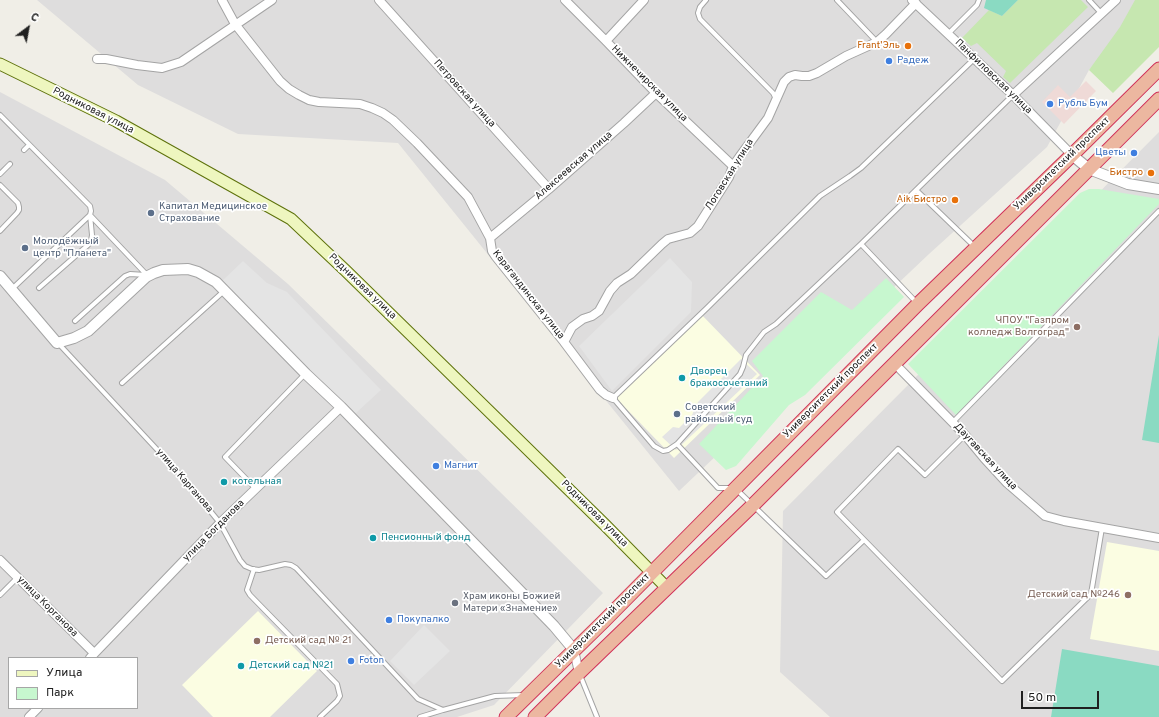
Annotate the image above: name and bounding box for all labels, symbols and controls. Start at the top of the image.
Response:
north arrow [8,8,48,48]
text: С [28,10,41,26]
street label: Панфиловская улица [952,37,1034,117]
place label: Frant'Эль [857,40,900,52]
marker: Frant'Эль [903,41,913,51]
street label: Нижнечирская улица [608,43,690,125]
place label: Радеж [897,55,929,67]
marker: Радеж [884,56,894,66]
street label: Петровская улица [431,58,497,130]
street label: Родниковая улица [50,85,136,137]
place label: Рубль Бум [1058,98,1108,110]
marker: Рубль Бум [1045,99,1055,109]
street label: Университетский проспект [1011,115,1113,213]
street label: Алексеевская улица [533,129,615,203]
street label: Логовская улица [703,137,757,213]
place label: Цветы [1095,147,1126,159]
marker: Цветы [1129,148,1139,158]
place label: Бистро [1109,167,1143,179]
marker: Бистро [1146,168,1156,178]
place label: Aik Бистро [896,194,947,206]
marker: Aik Бистро [950,195,960,205]
place label: Капитал Медицинское Страхование [159,201,267,224]
marker: Капитал Медицинское Страхование [146,208,156,218]
place label: Молодёжный центр "Планета" [33,236,111,260]
marker: Молодёжный центр "Планета" [20,243,30,253]
street label: Карагандинская улица [489,248,567,342]
street label: Родниковая улица [326,252,398,322]
place label: ЧПОУ "Газпром колледж Волгоград" [968,315,1069,338]
marker: ЧПОУ "Газпром колледж Волгоград" [1072,322,1082,332]
street label: Университетский проспект [781,341,881,441]
place label: Дворец бракосочетаний [690,366,768,390]
marker: Дворец бракосочетаний [677,373,687,383]
place label: Советский районный суд [685,402,752,426]
marker: Советский районный суд [672,409,682,419]
street label: Даугавская улица [951,421,1019,493]
street label: улица Карганова [153,447,215,515]
place label: Магнит [444,460,478,472]
marker: Магнит [431,461,441,471]
place label: котельная [232,476,281,488]
marker: котельная [219,477,229,487]
street label: Родниковая улица [558,478,630,550]
street label: улица Богданова [181,498,247,564]
place label: Пенсионный фонд [381,532,471,544]
marker: Пенсионный фонд [368,533,378,543]
street label: Университетский проспект [553,571,653,671]
street label: улица Корганова [14,574,80,640]
place label: Детский сад №246 [1027,589,1120,601]
marker: Детский сад №246 [1123,590,1133,600]
place label: Храм иконы Божией Матери «Знамение» [463,591,560,614]
marker: Храм иконы Божией Матери «Знамение» [450,598,460,608]
place label: Покупалко [397,614,449,626]
marker: Покупалко [384,615,394,625]
place label: Детский сад № 21 [265,635,352,647]
marker: Детский сад № 21 [252,636,262,646]
place label: Foton [359,655,384,667]
marker: Foton [346,656,356,666]
legend [8,657,138,709]
place label: Детский сад №21 [249,660,333,672]
marker: Детский сад №21 [236,661,246,671]
text: Улица [46,665,82,681]
scale bar [1023,683,1101,709]
text: Парк [46,685,74,701]
text: 50 m [1028,690,1056,706]

